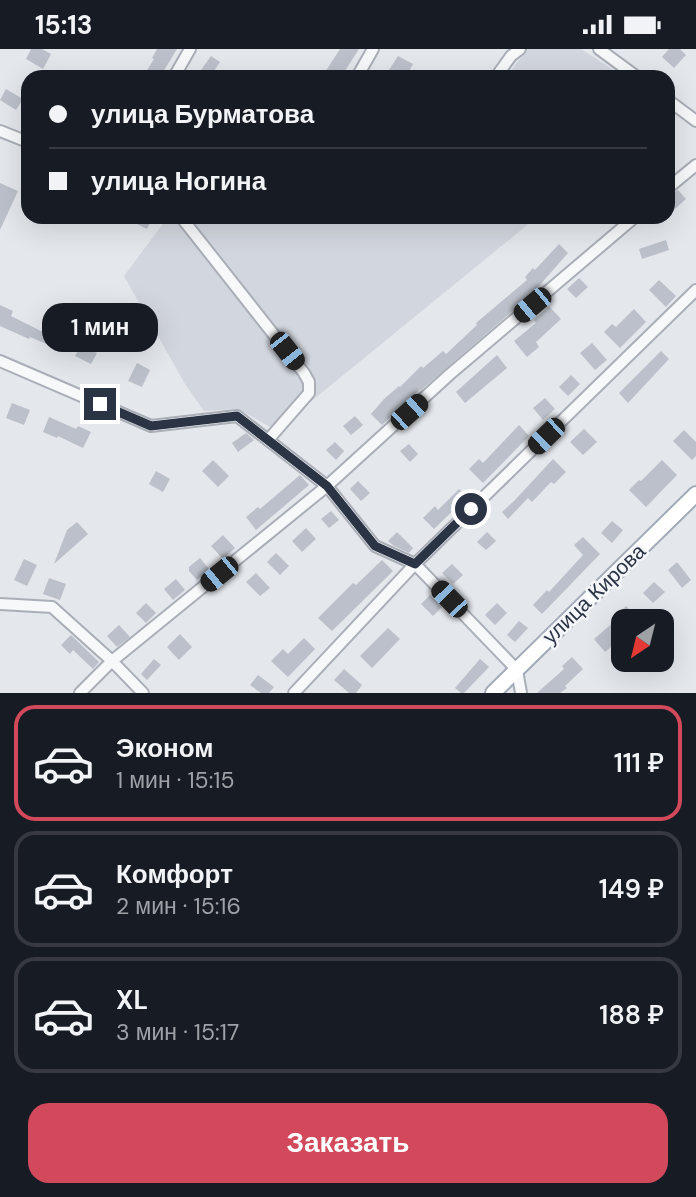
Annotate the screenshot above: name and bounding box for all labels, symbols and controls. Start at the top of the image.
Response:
text: 15:13 [35,8,92,42]
text: улица Бурматова [91,97,314,131]
text: улица Ногина [91,164,266,198]
car [510,283,555,327]
callout: 1 мин [42,303,158,351]
text: 1 мин [71,312,129,342]
car [266,328,309,374]
route end [84,388,116,420]
car [387,390,432,434]
car [524,414,569,458]
route start [455,493,487,525]
street label: улица Кирова [536,537,652,650]
car [197,553,242,595]
car [427,577,472,621]
north arrow [611,609,674,672]
map controls [611,609,674,672]
text: Эконом [116,731,214,765]
icon: car [32,732,95,795]
text: 111 ₽ [614,746,664,780]
text: 1 мин · 15:15 [116,765,235,795]
text: Комфорт [116,857,233,891]
icon: car [32,858,95,921]
text: 149 ₽ [599,872,664,906]
text: 2 мин · 15:16 [116,891,241,921]
text: XL [116,983,148,1017]
icon: car [32,984,95,1047]
text: 188 ₽ [599,998,664,1032]
text: 3 мин · 15:17 [116,1017,239,1047]
button: Заказать [28,1103,668,1183]

